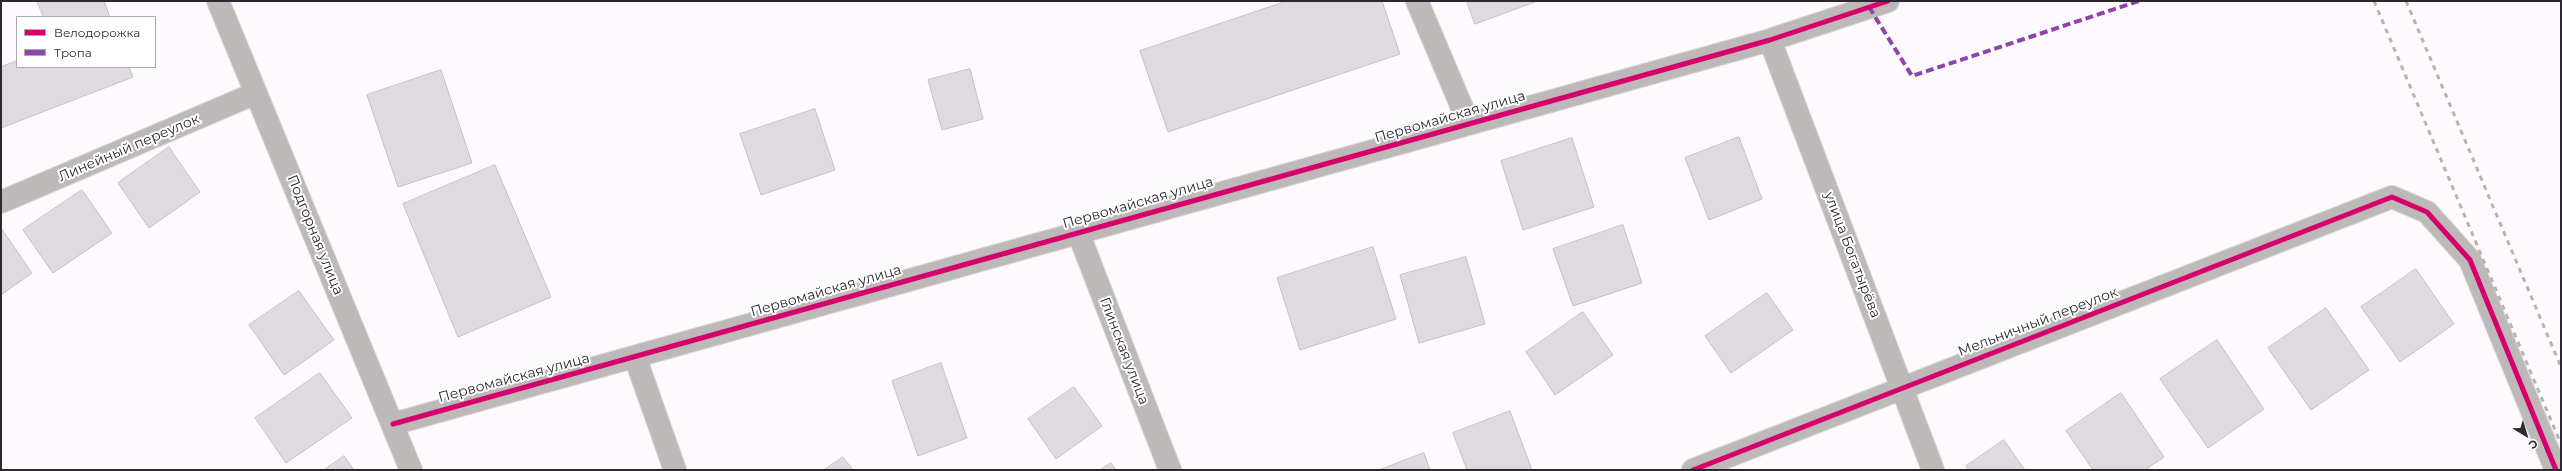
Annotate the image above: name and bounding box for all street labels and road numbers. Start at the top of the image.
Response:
street label: Первомайская улица [1373,87,1527,147]
street label: Линейный переулок [56,111,202,185]
street label: Подгорная улица [283,173,347,297]
street label: Первомайская улица [1061,173,1215,233]
street label: улица Богатырёва [1820,190,1884,320]
street label: Первомайская улица [749,261,903,321]
street label: Мельничный переулок [1956,284,2120,360]
street label: Глинская улица [1096,295,1152,407]
street label: Первомайская улица [436,350,592,406]

